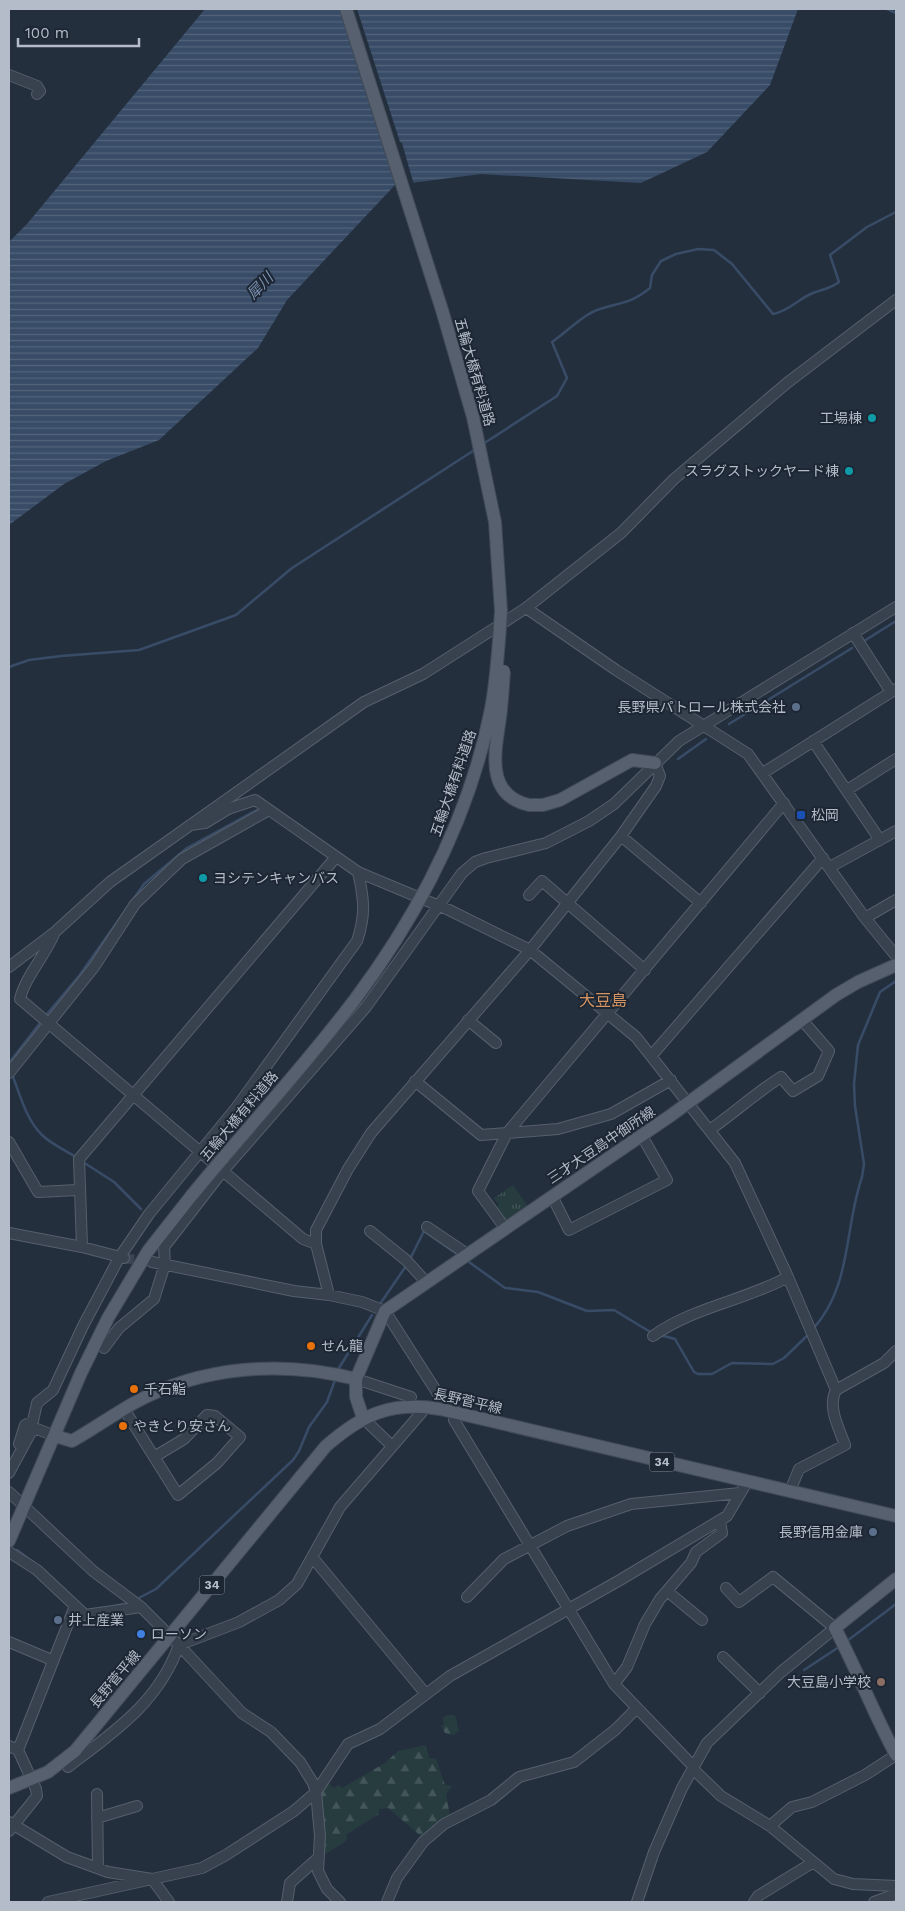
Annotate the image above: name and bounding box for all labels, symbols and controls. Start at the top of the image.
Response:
scale bar [18,15,139,47]
text: 100 m [25,24,69,42]
water label: 犀川 [243,268,278,303]
street label: 五輪大橋有料道路 [452,316,498,428]
place label: 工場棟 [820,410,862,426]
marker: 工場棟 [866,412,878,424]
place label: スラグストックヤード棟 [685,463,839,479]
marker: スラグストックヤード棟 [843,465,855,477]
place label: 長野県パトロール株式会社 [618,699,786,715]
marker: 長野県パトロール株式会社 [790,701,802,713]
street label: 五輪大橋有料道路 [427,727,479,839]
place label: 松岡 [811,807,839,823]
marker: 松岡 [795,809,807,821]
place label: ヨシテンキャンバス [213,870,339,886]
marker: ヨシテンキャンバス [197,872,209,884]
district label: 大豆島 [579,991,627,1010]
street label: 五輪大橋有料道路 [197,1068,281,1164]
street label: 三才大豆島中御所線 [544,1103,658,1187]
place label: せん龍 [321,1338,363,1354]
marker: せん龍 [305,1340,317,1352]
place label: 千石鮨 [144,1381,186,1397]
marker: 千石鮨 [128,1383,140,1395]
street label: 長野菅平線 [432,1385,504,1417]
place label: やきとり安さん [133,1418,231,1434]
marker: やきとり安さん [117,1420,129,1432]
road number: 34 [650,1452,674,1471]
place label: 長野信用金庫 [779,1524,863,1540]
marker: 長野信用金庫 [867,1526,879,1538]
road number: 34 [200,1576,224,1594]
place label: 井上産業 [68,1612,124,1628]
marker: 井上産業 [52,1614,64,1626]
place label: ローソン [151,1626,207,1642]
marker: ローソン [135,1628,147,1640]
street label: 長野菅平線 [86,1647,144,1711]
place label: 大豆島小学校 [787,1674,871,1690]
marker: 大豆島小学校 [875,1676,887,1688]

